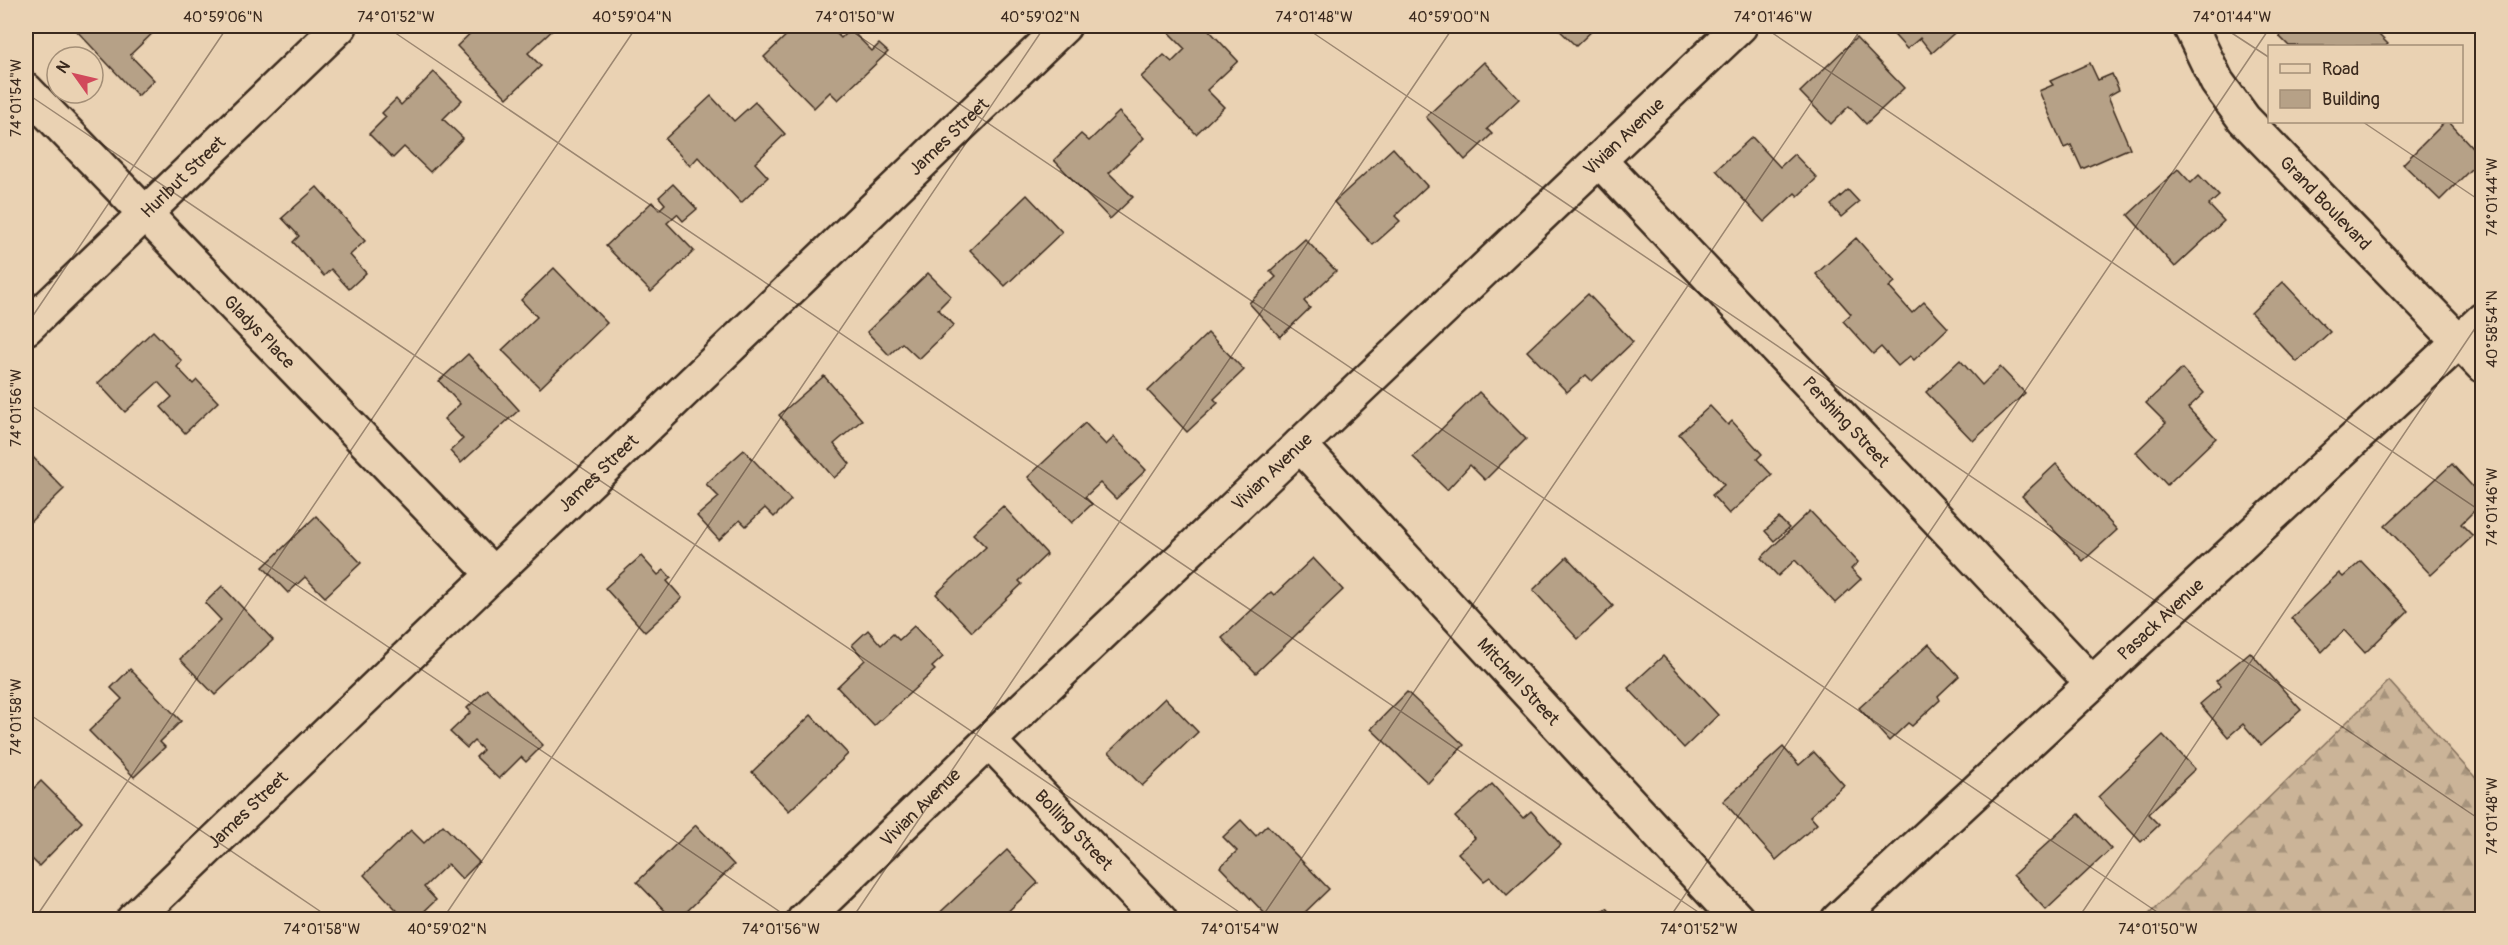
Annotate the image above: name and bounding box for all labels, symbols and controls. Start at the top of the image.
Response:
text: 40°59'06"N [183,8,263,27]
text: 74°01'52"W [357,8,435,27]
text: 40°59'04"N [592,8,672,27]
text: 74°01'50"W [815,8,895,27]
text: 40°59'02"N [1000,8,1080,27]
text: 74°01'48"W [1275,8,1353,27]
text: 40°59'00"N [1408,8,1490,27]
text: 74°01'46"W [1734,8,1812,27]
text: 74°01'44"W [2193,8,2271,27]
north arrow [45,45,105,105]
legend [2268,45,2463,123]
text: N [52,57,75,77]
text: Road [2322,58,2359,81]
text: 74°01'54"W [7,59,26,137]
text: Building [2322,88,2380,111]
street label: James Street [904,93,995,181]
street label: Vivian Avenue [1579,93,1670,181]
street label: Hurlbut Street [136,131,231,223]
street label: Grand Boulevard [2274,151,2376,256]
text: 74°01'44"W [2483,158,2502,236]
text: 40°58'54"N [2483,290,2502,368]
street label: Gladys Place [218,291,300,374]
text: 74°01'56"W [7,369,26,447]
street label: Pershing Street [1797,372,1895,473]
street label: Vivian Avenue [1227,428,1318,516]
street label: James Street [554,429,644,517]
text: 74°01'46"W [2483,468,2502,546]
street label: Pasack Avenue [2113,574,2209,666]
street label: Mitchell Street [1472,633,1565,731]
text: 74°01'58"W [7,678,26,755]
street label: Vivian Avenue [876,763,966,852]
street label: James Street [203,766,294,854]
text: 74°01'48"W [2483,777,2502,855]
street label: Bolling Street [1030,785,1118,876]
text: 74°01'58"W [284,920,361,939]
text: 40°59'02"N [407,920,487,939]
text: 74°01'56"W [742,920,820,939]
text: 74°01'54"W [1201,920,1279,939]
text: 74°01'52"W [1660,920,1738,939]
text: 74°01'50"W [2118,920,2198,939]

